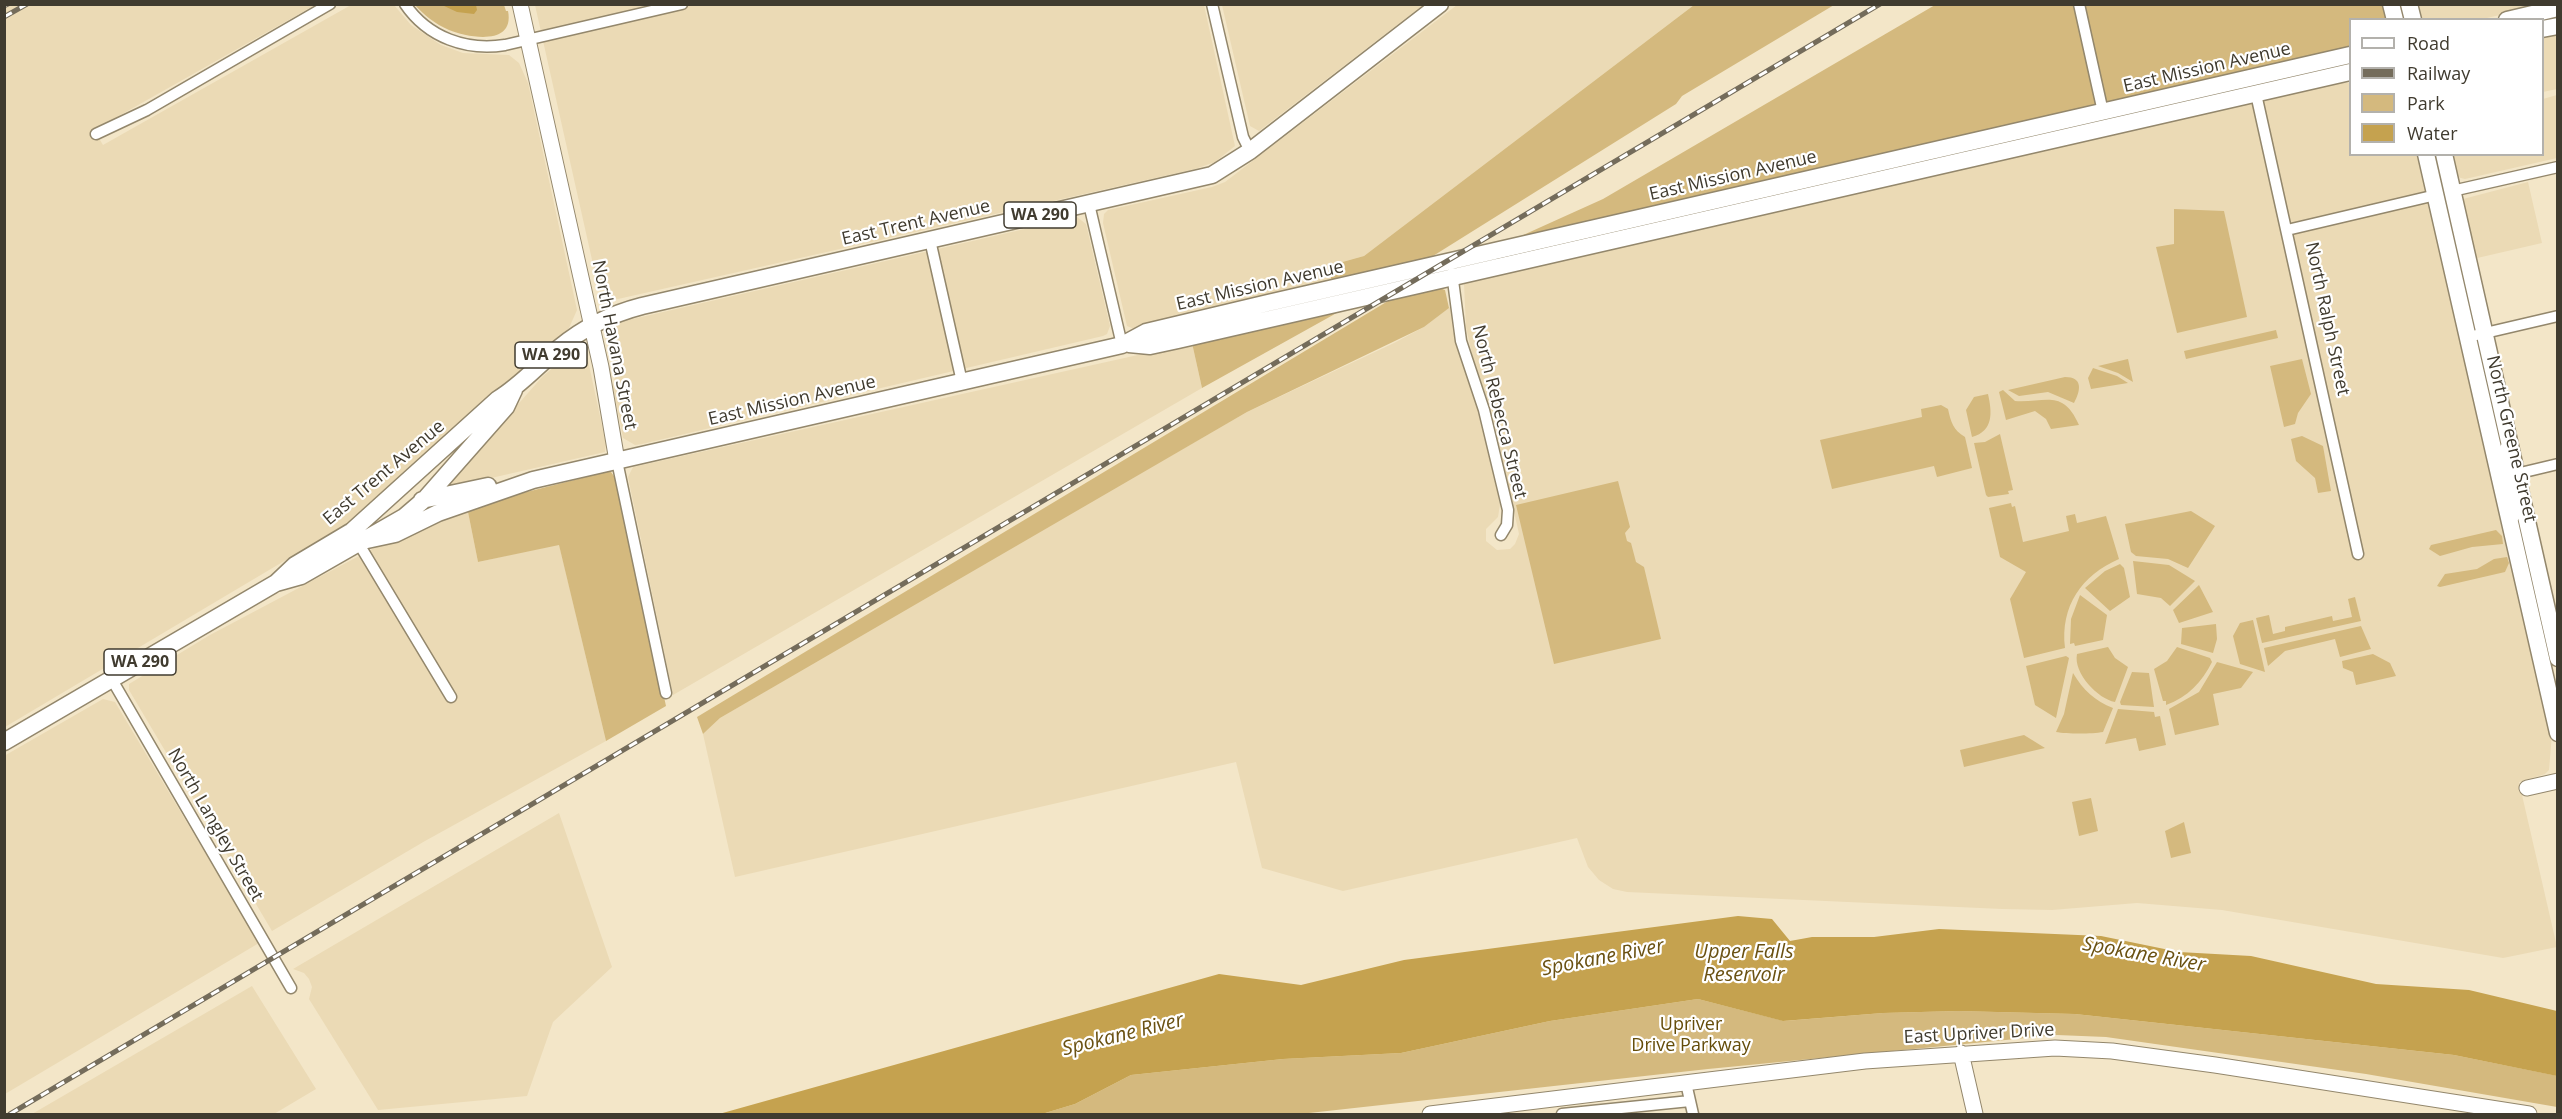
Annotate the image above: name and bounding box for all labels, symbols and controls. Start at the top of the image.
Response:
legend [2349,18,2544,156]
text: Road [2407,31,2450,55]
street label: East Mission Avenue [2121,38,2293,98]
text: Railway [2407,61,2470,85]
text: Park [2407,91,2445,115]
text: Water [2407,121,2458,145]
street label: East Mission Avenue [1647,146,1819,206]
street label: East Trent Avenue [840,195,992,251]
road number: WA 290 [1004,202,1076,228]
street label: North Ralph Street [2300,240,2354,398]
street label: East Mission Avenue [1174,256,1346,316]
street label: North Havana Street [587,258,641,432]
street label: North Rebecca Street [1467,323,1531,501]
road number: WA 290 [515,342,587,368]
street label: North Greene Street [2481,353,2541,525]
street label: East Mission Avenue [706,371,878,431]
street label: East Trent Avenue [319,416,449,530]
road number: WA 290 [104,649,176,675]
street label: North Langley Street [162,745,268,905]
water label: Spokane River [2081,932,2207,978]
water label: Spokane River [1540,934,1666,982]
water label: Upper Falls Reservoir [1694,940,1794,987]
water label: Spokane River [1060,1008,1186,1062]
park label: Upriver Drive Parkway [1631,1014,1751,1056]
street label: East Upriver Drive [1903,1019,2055,1049]

